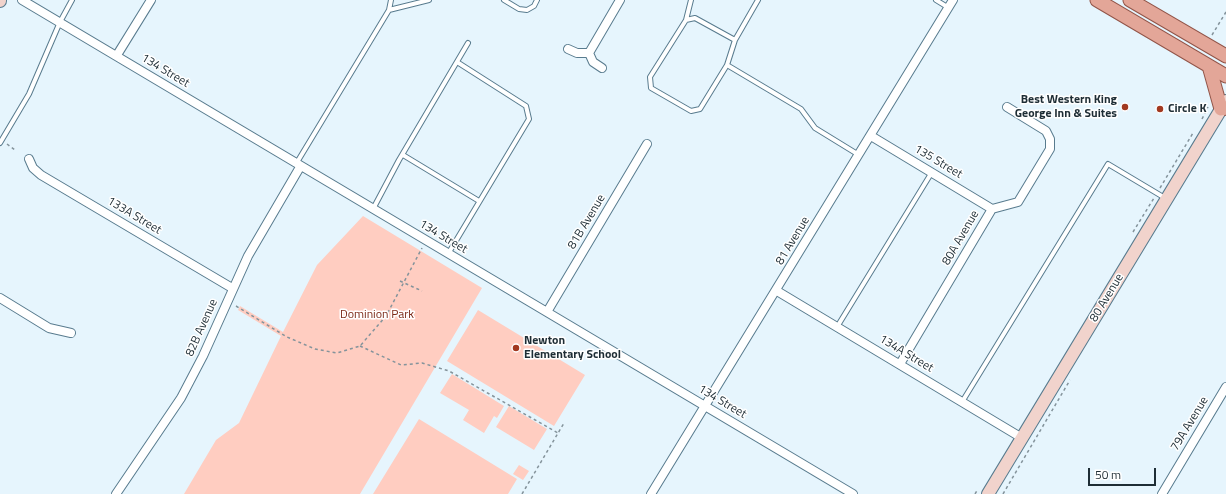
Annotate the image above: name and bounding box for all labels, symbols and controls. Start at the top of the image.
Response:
street label: 134 Street [138,51,192,91]
place label: Best Western King George Inn & Suites [1015,93,1117,121]
marker: Best Western King George Inn & Suites [1120,102,1130,112]
place label: Circle K [1168,102,1207,116]
marker: Circle K [1155,104,1165,114]
street label: 135 Street [911,142,965,182]
street label: 81B Avenue [565,192,609,252]
street label: 133A Street [104,194,164,238]
street label: 80A Avenue [940,208,982,268]
street label: 81 Avenue [773,214,813,268]
street label: 134 Street [416,217,470,257]
street label: 80 Avenue [1087,271,1127,325]
street label: 82B Avenue [183,297,221,359]
park label: Dominion Park [340,308,414,322]
street label: 134A Street [876,332,936,376]
place label: Newton Elementary School [524,334,621,362]
marker: Newton Elementary School [511,343,521,353]
street label: 134 Street [695,382,749,422]
street label: 79A Avenue [1168,394,1212,454]
scale bar [1090,460,1158,486]
text: 50 m [1095,465,1121,484]

